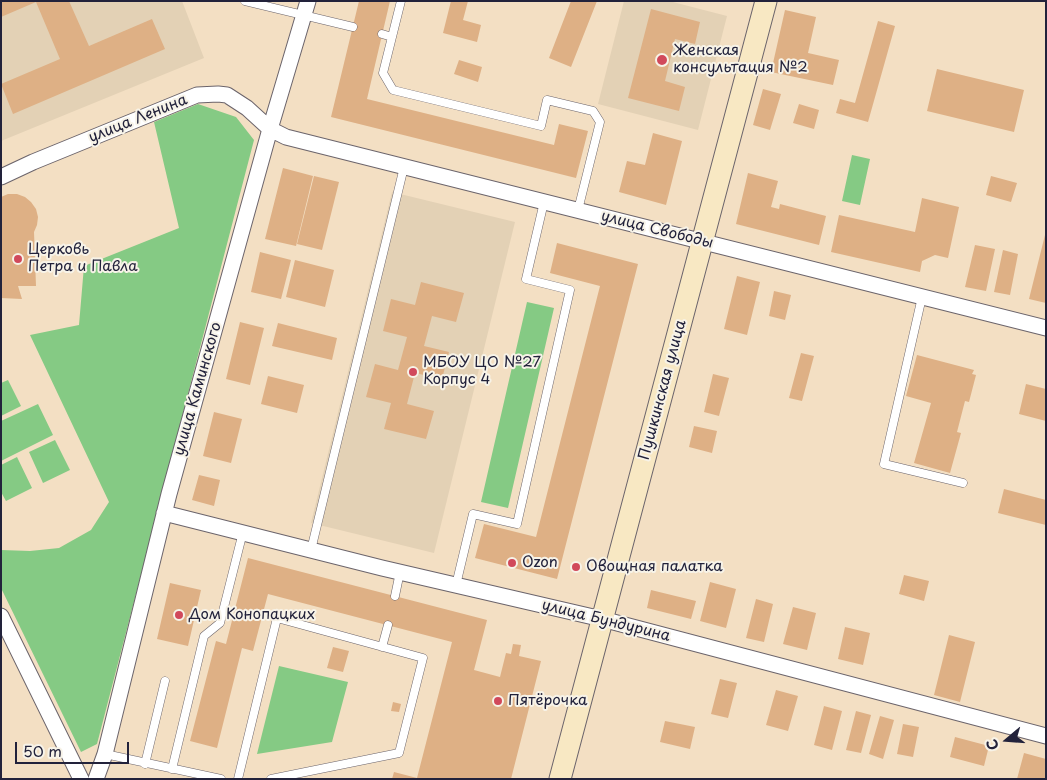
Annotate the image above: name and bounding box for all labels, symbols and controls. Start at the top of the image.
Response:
place label: Женская консультация №2 [673,42,808,77]
marker: Женская консультация №2 [655,53,669,67]
street label: улица Ленина [86,91,190,147]
street label: улица Свободы [599,207,715,253]
place label: Церковь Петра и Павла [28,241,137,276]
marker: Церковь Петра и Павла [12,253,24,265]
street label: Пушкинская улица [636,318,690,462]
street label: улица Каминского [170,320,226,458]
place label: МБОУ ЦО №27 Корпус 4 [423,354,541,389]
marker: МБОУ ЦО №27 Корпус 4 [407,366,419,378]
place label: Ozon [522,554,558,572]
marker: Ozon [506,557,518,569]
place label: Овощная палатка [586,558,723,576]
marker: Овощная палатка [570,561,582,573]
street label: улица Бундурина [540,596,672,646]
place label: Дом Конопацких [189,606,315,624]
marker: Дом Конопацких [173,609,185,621]
place label: Пятёрочка [508,692,587,710]
marker: Пятёрочка [492,695,504,707]
north arrow [982,715,1032,765]
scale bar [18,732,131,764]
text: С [981,737,1004,753]
text: 50 m [23,739,62,762]

